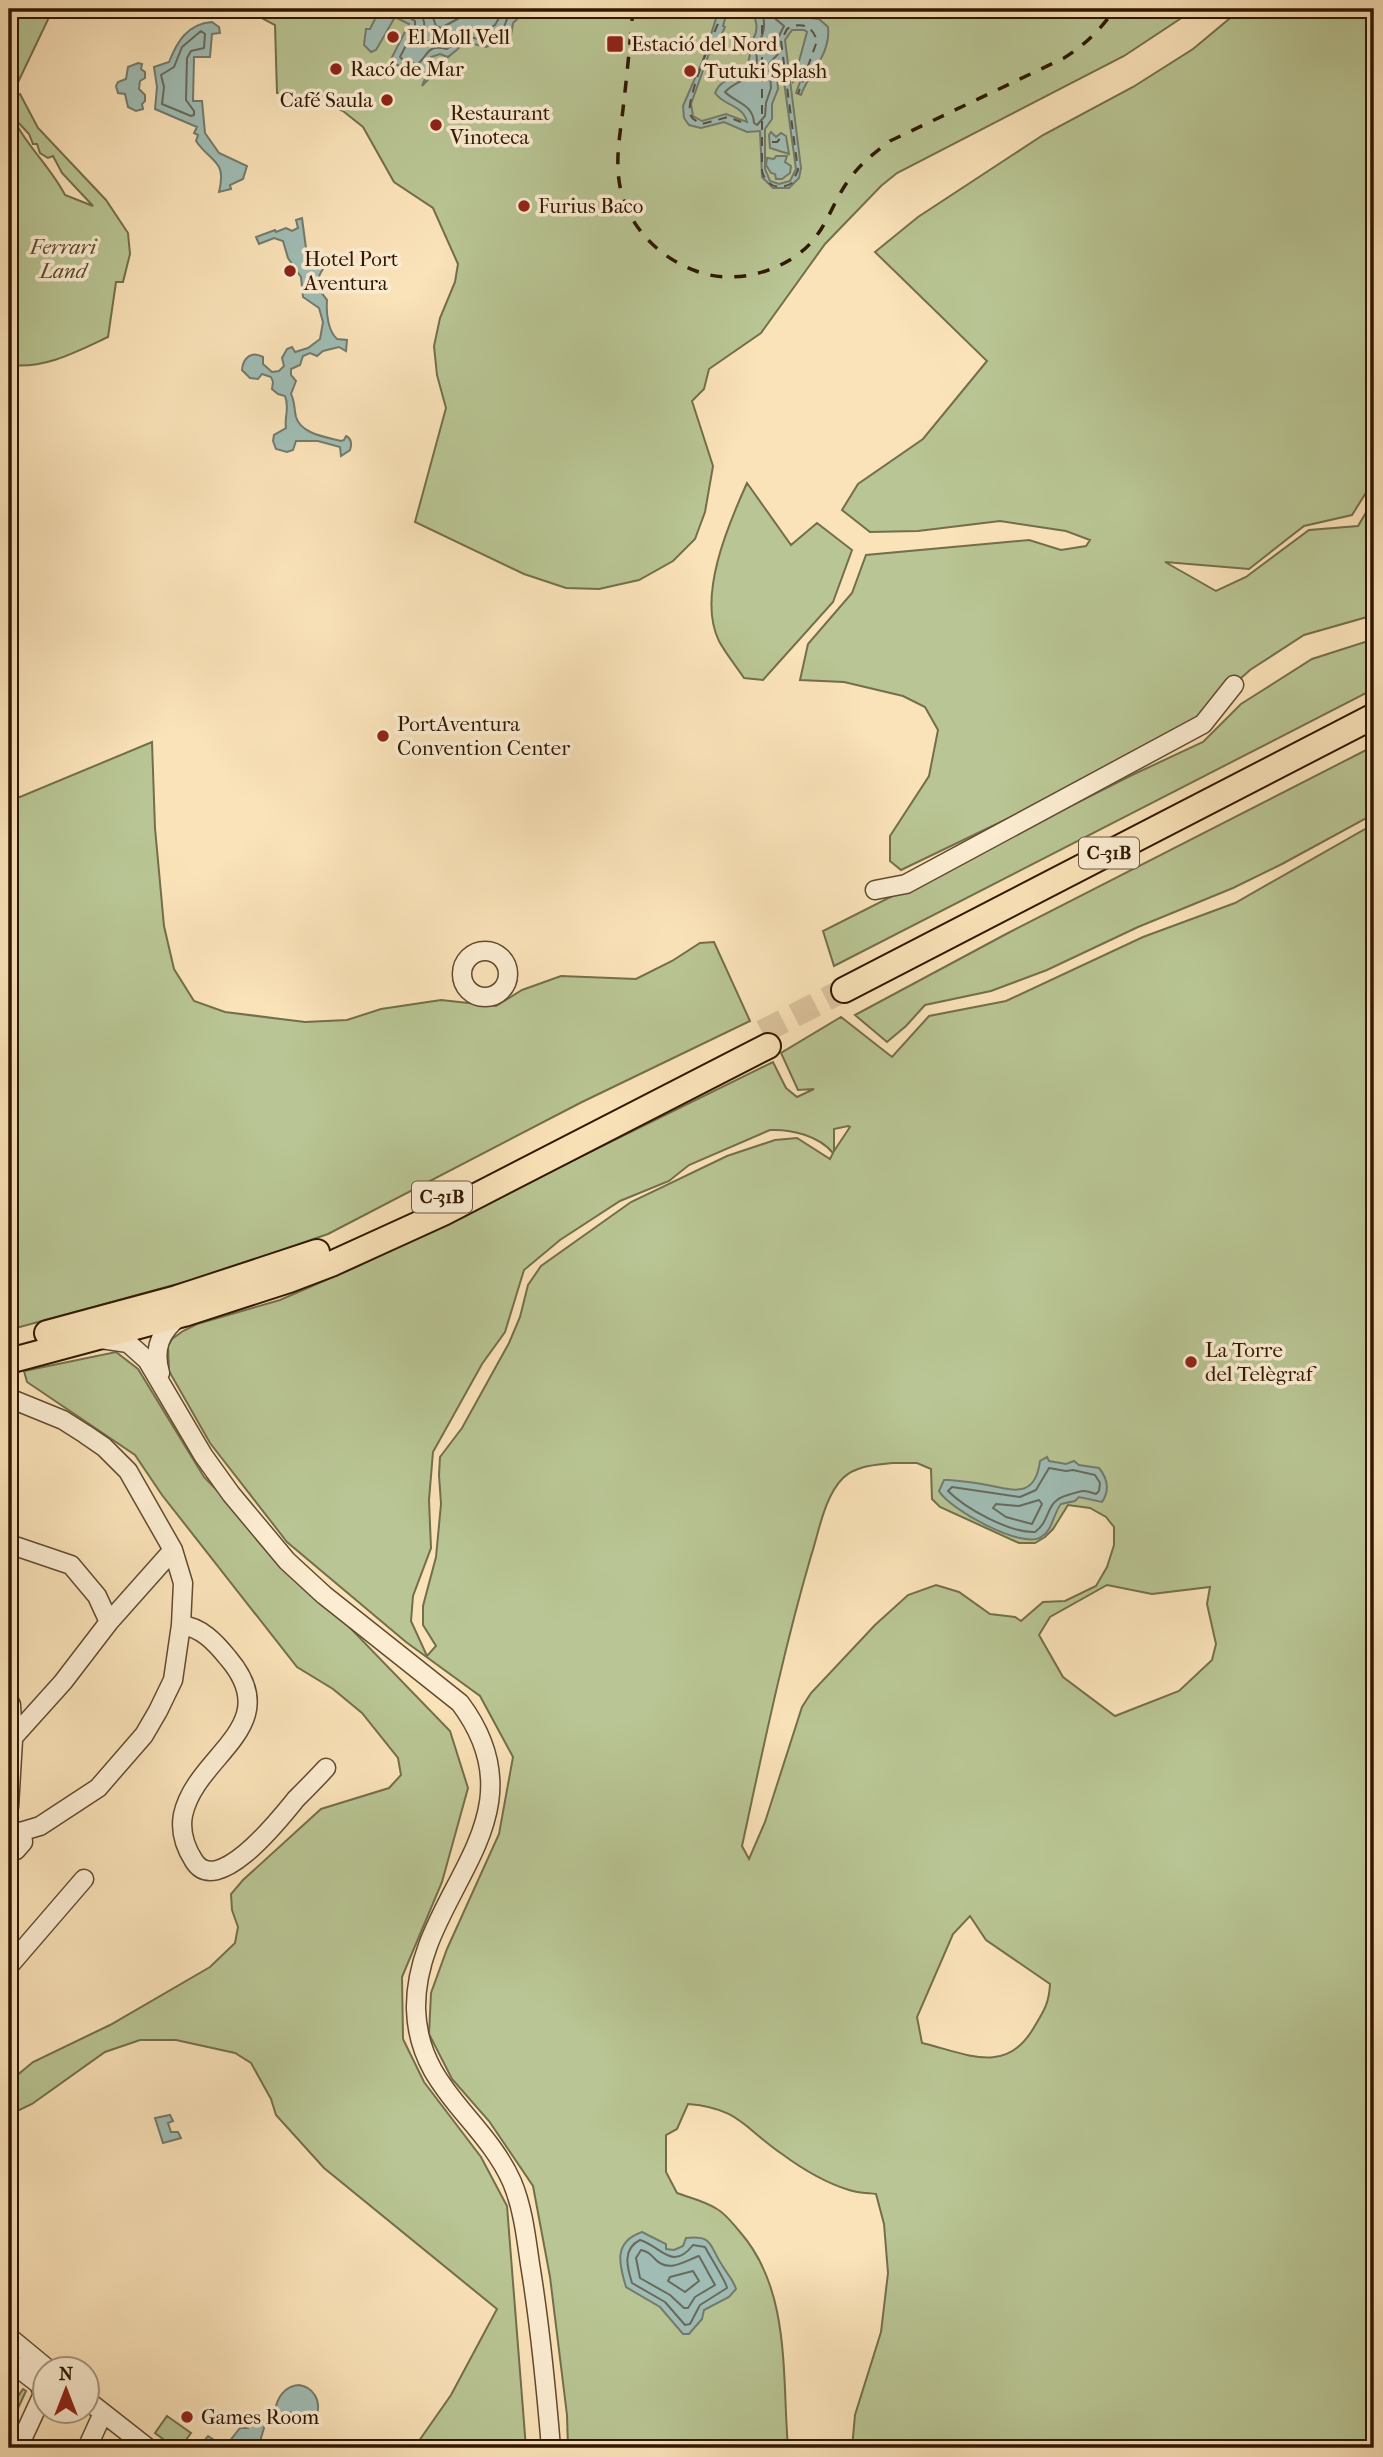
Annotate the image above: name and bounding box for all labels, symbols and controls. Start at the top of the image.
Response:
place label: El Moll Vell [407,25,510,49]
marker: El Moll Vell [385,29,401,45]
place label: Estació del Nord [631,32,778,56]
marker: Estació del Nord [605,34,625,54]
place label: Racó de Mar [350,57,464,81]
place label: Tutuki Splash [704,59,828,83]
marker: Racó de Mar [328,61,344,77]
marker: Tutuki Splash [682,63,698,79]
place label: Café Saula [280,88,373,112]
marker: Café Saula [379,92,395,108]
place label: Restaurant Vinoteca [449,101,551,149]
marker: Restaurant Vinoteca [428,117,444,133]
place label: Furius Baco [538,194,644,218]
marker: Furius Baco [516,198,532,214]
park label: Ferrari Land [29,235,98,283]
place label: Hotel Port Aventura [303,247,399,295]
marker: Hotel Port Aventura [282,263,298,279]
place label: PortAventura Convention Center [397,712,570,760]
marker: PortAventura Convention Center [375,728,391,744]
road number: C-31B [1079,838,1139,868]
road number: C-31B [412,1182,472,1212]
place label: La Torre del Telègraf [1205,1338,1317,1386]
marker: La Torre del Telègraf [1183,1354,1199,1370]
north arrow [32,2356,102,2426]
text: N [59,2363,74,2385]
place label: Games Room [201,2405,320,2429]
marker: Games Room [179,2409,195,2425]

